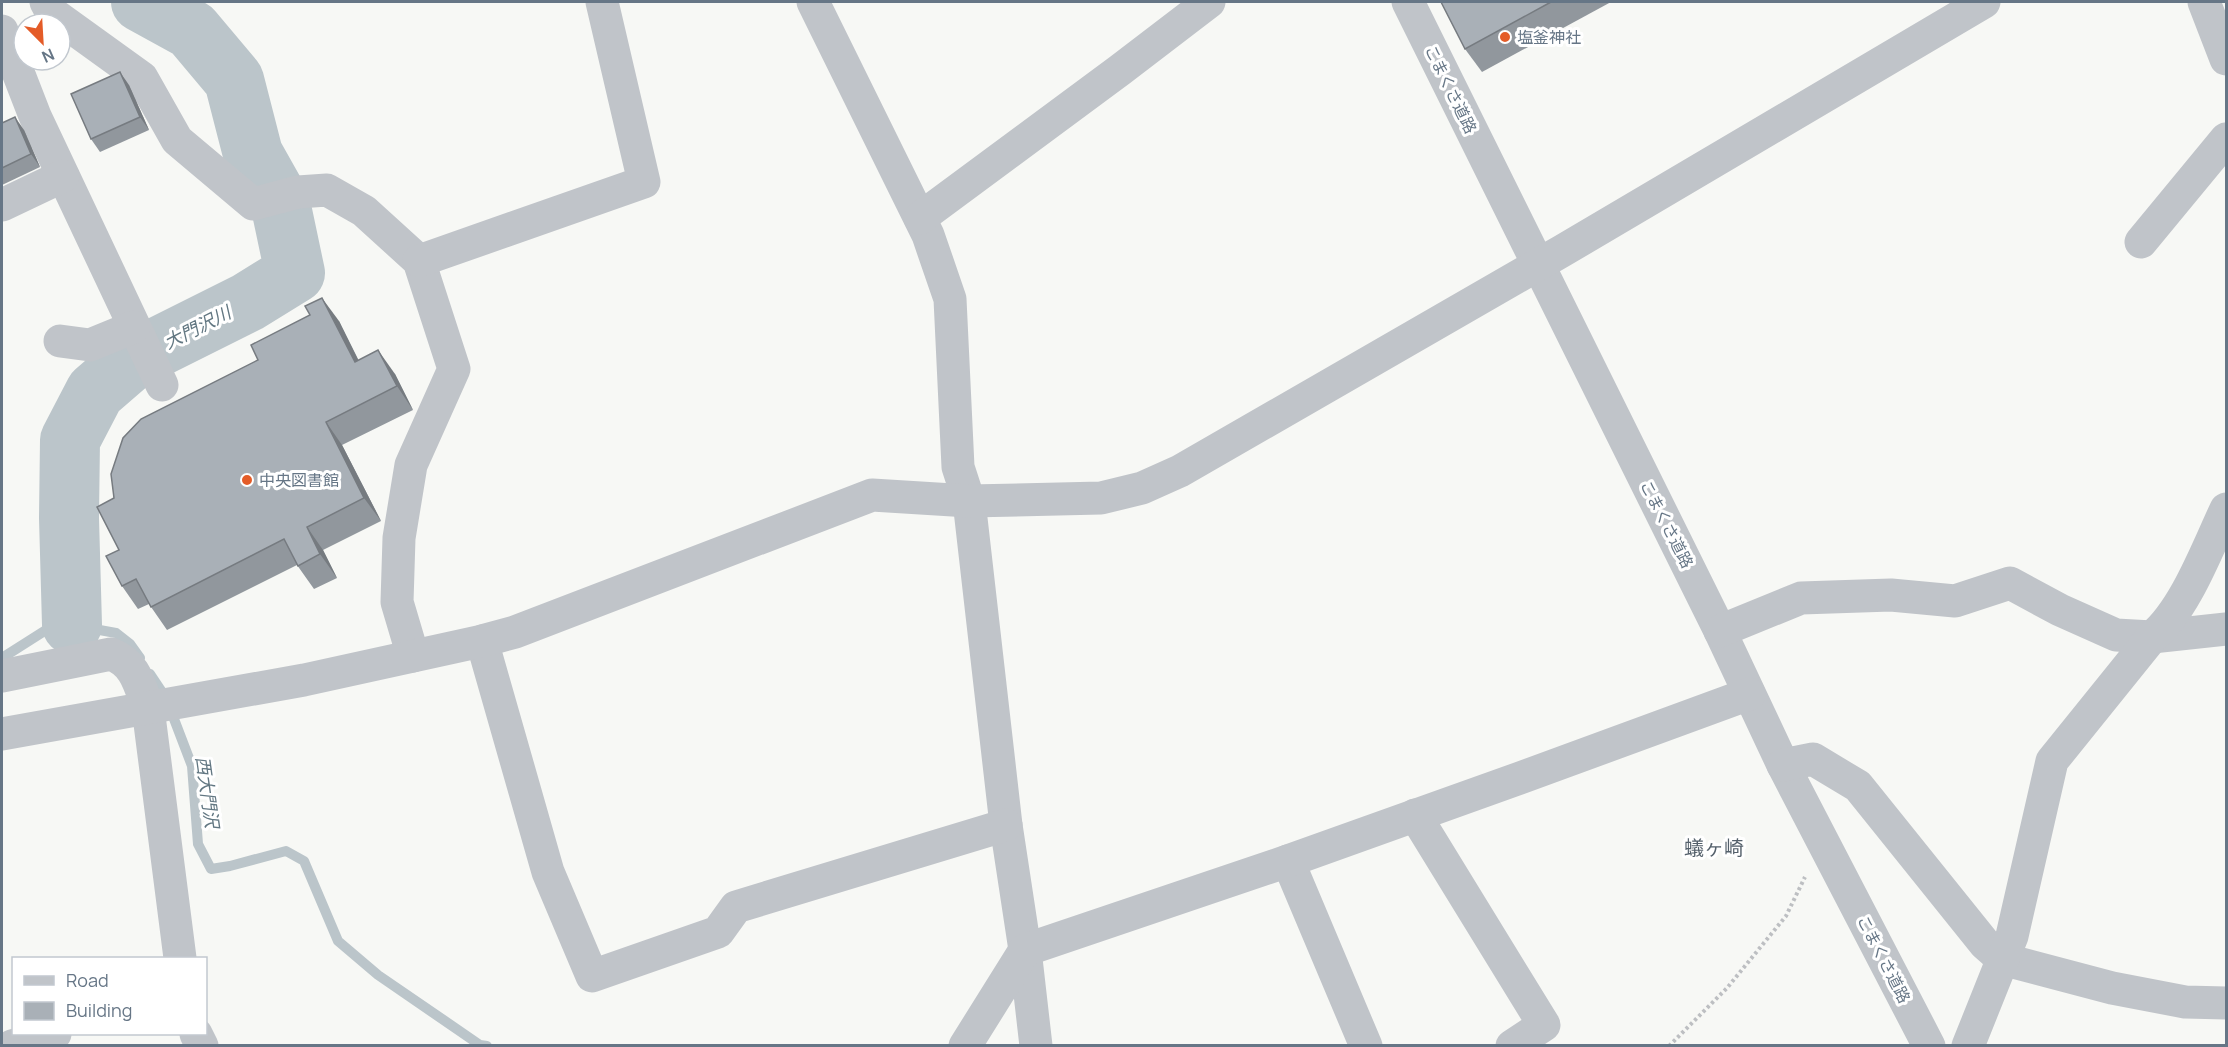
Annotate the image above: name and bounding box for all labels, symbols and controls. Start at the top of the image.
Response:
north arrow [12,12,72,72]
place label: 塩釜神社 [1517,26,1581,48]
marker: 塩釜神社 [1498,30,1512,44]
street label: こまくさ道路 [1420,41,1482,137]
text: N [38,43,58,68]
water label: 大門沢川 [159,299,236,354]
place label: 中央図書館 [259,469,339,491]
marker: 中央図書館 [240,473,254,487]
street label: こまくさ道路 [1635,476,1699,572]
water label: 西大門沢 [191,755,225,831]
district label: 蟻ヶ崎 [1684,834,1744,861]
street label: こまくさ道路 [1852,911,1916,1007]
legend [12,957,207,1035]
text: Road [66,968,109,992]
text: Building [66,998,132,1022]

